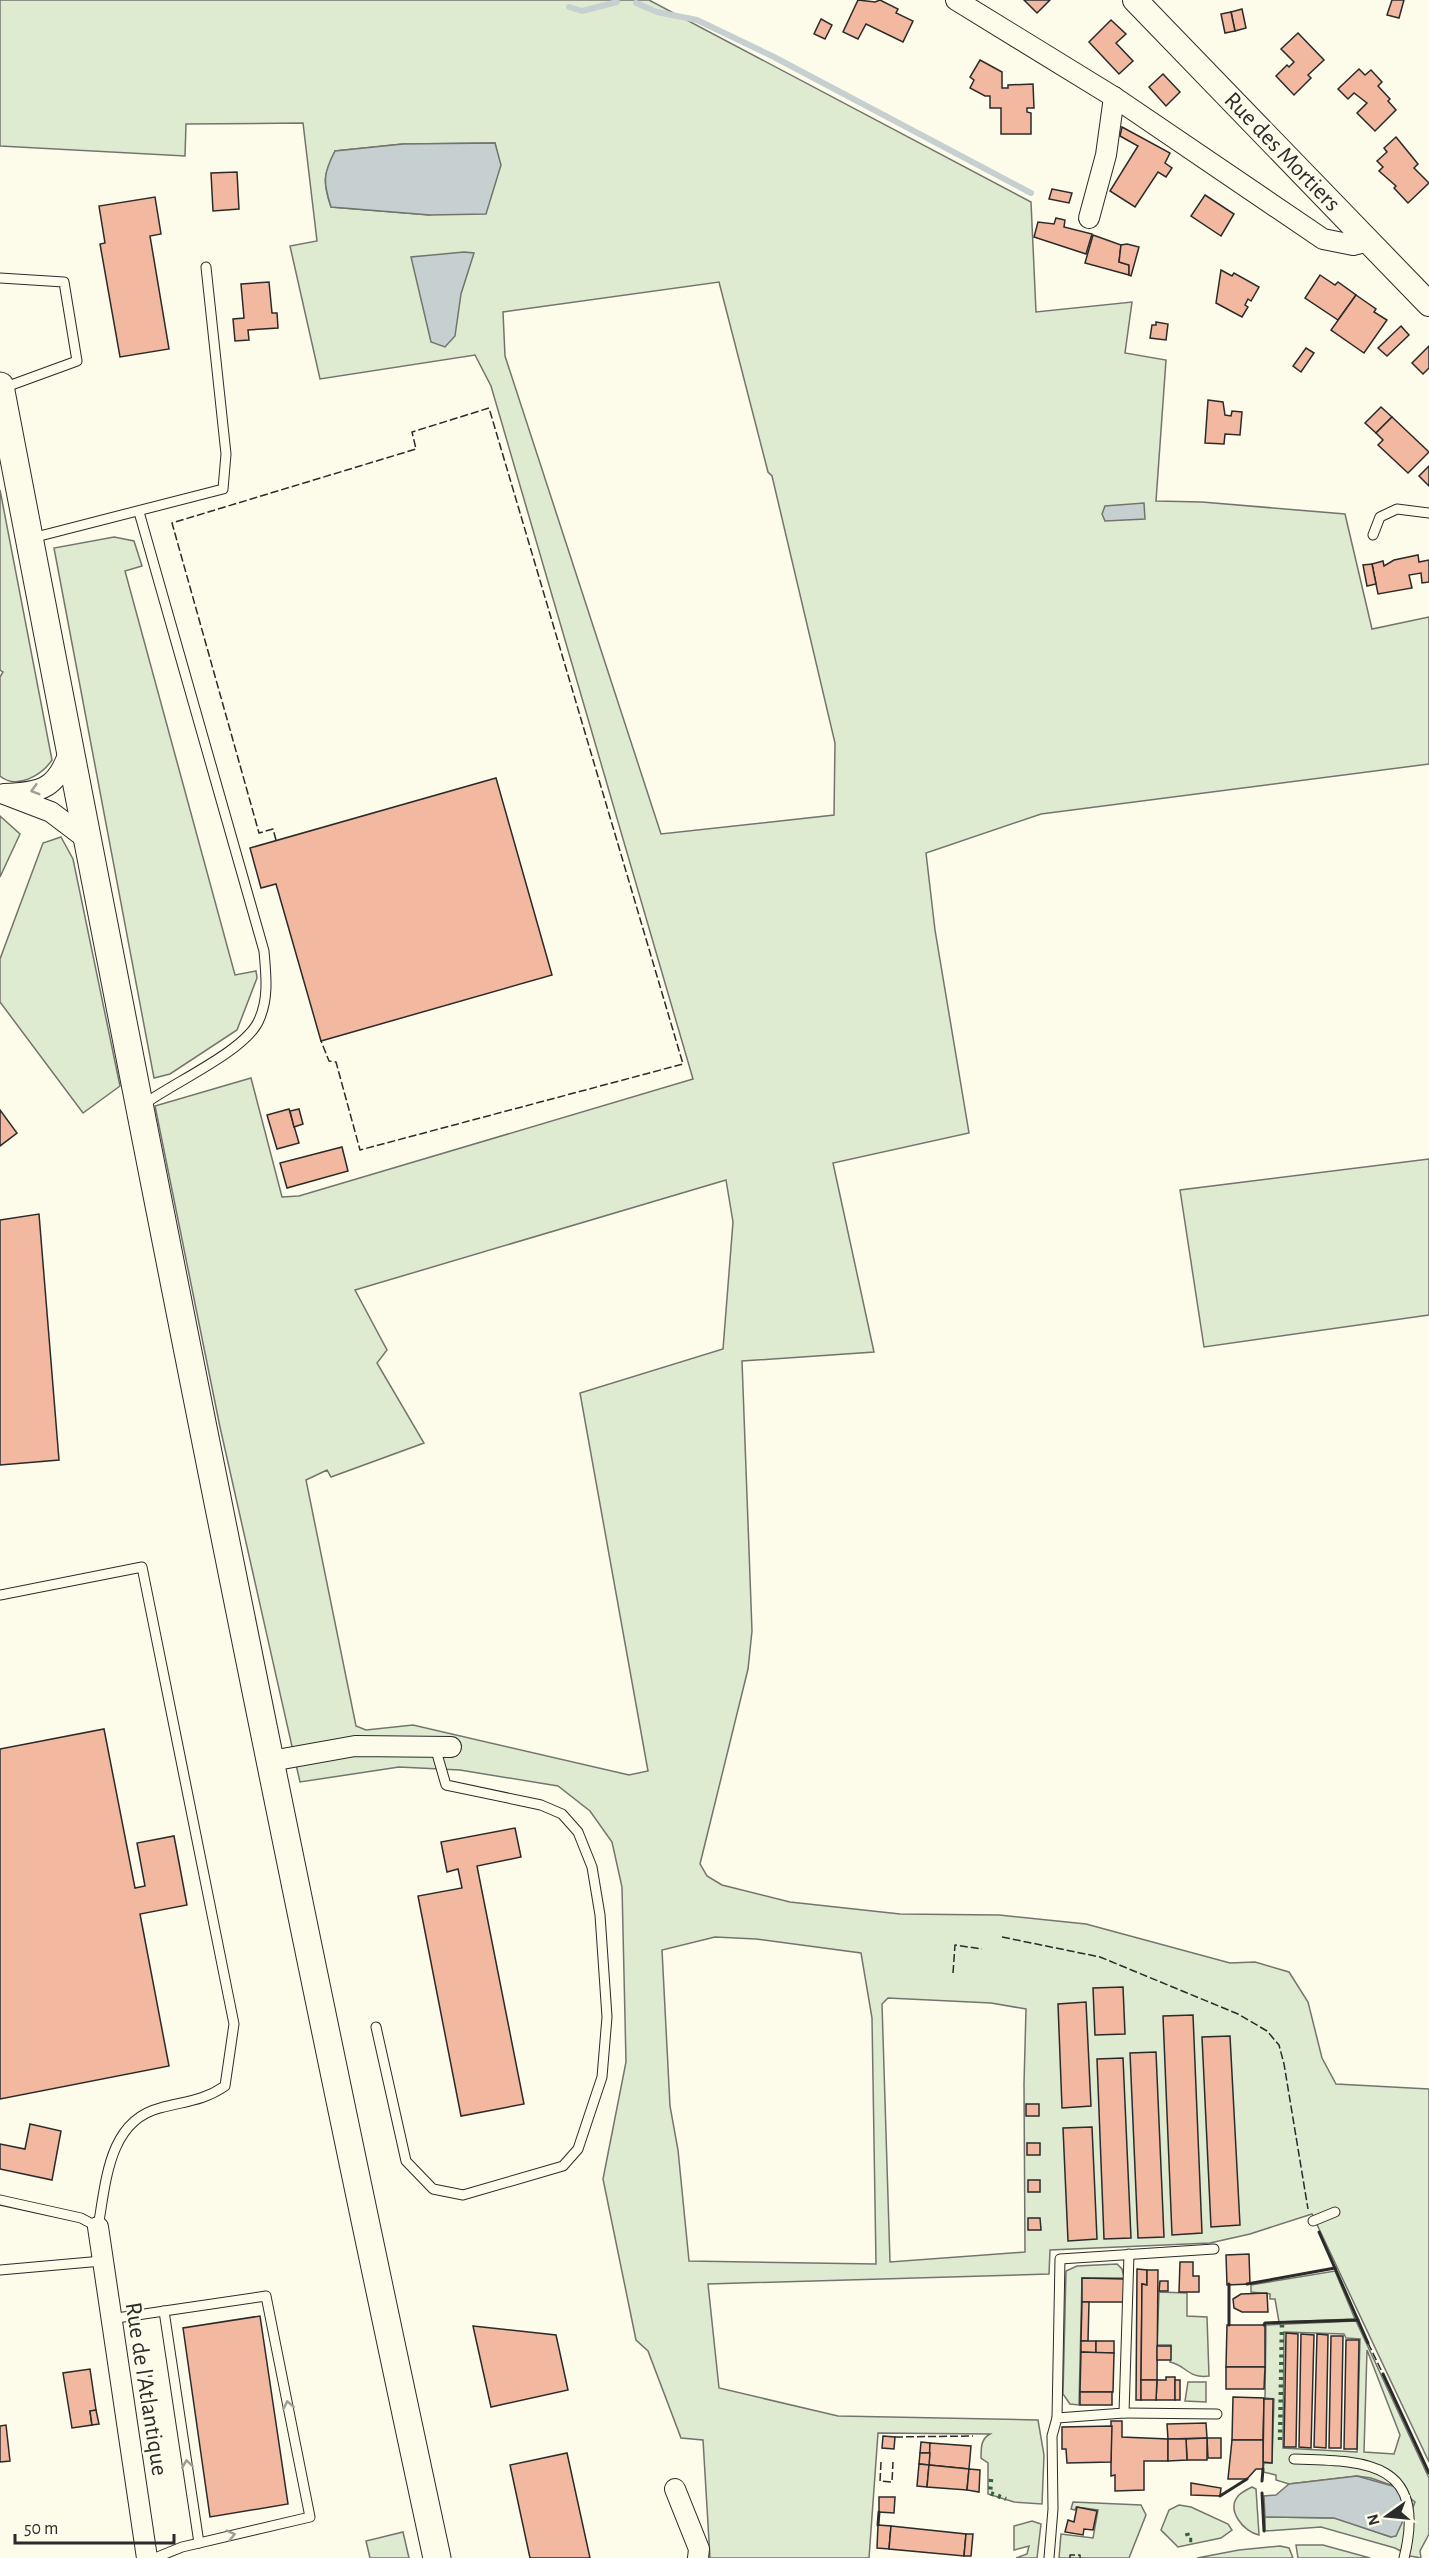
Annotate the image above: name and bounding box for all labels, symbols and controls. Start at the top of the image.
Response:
street label: Rue des Mortiers [1219,88,1345,216]
one-way arrow [30,783,41,795]
street label: Rue de l'Atlantique [120,2301,172,2477]
one-way arrow [282,2400,295,2410]
one-way arrow [182,2460,194,2469]
north arrow [1357,2486,1417,2546]
scale bar [15,2507,174,2545]
text: N [1364,2512,1383,2527]
text: 50 m [24,2520,58,2538]
one-way arrow [226,2530,236,2543]

